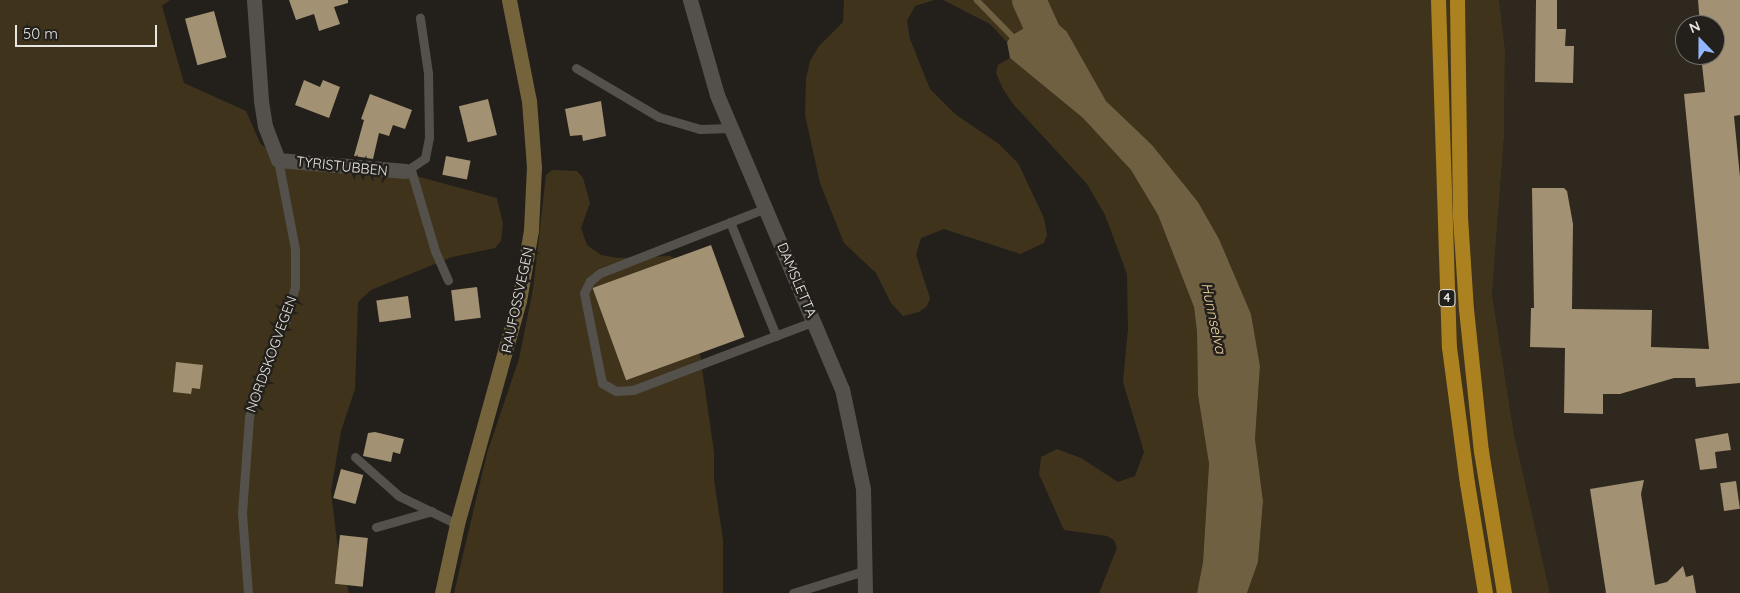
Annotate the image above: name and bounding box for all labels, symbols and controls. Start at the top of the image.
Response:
scale bar [18,15,160,47]
north arrow [1675,15,1725,65]
text: N [1687,17,1703,37]
text: 50 m [23,24,58,43]
street label: TYRISTUBBEN [295,153,389,179]
street label: DAMSLETTA [774,240,820,320]
street label: RAUFOSSVEGEN [498,246,536,354]
water label: Hunnselva [1198,281,1230,355]
road number: 4 [1438,288,1456,308]
street label: NORDSKOGVEGEN [242,294,300,414]

